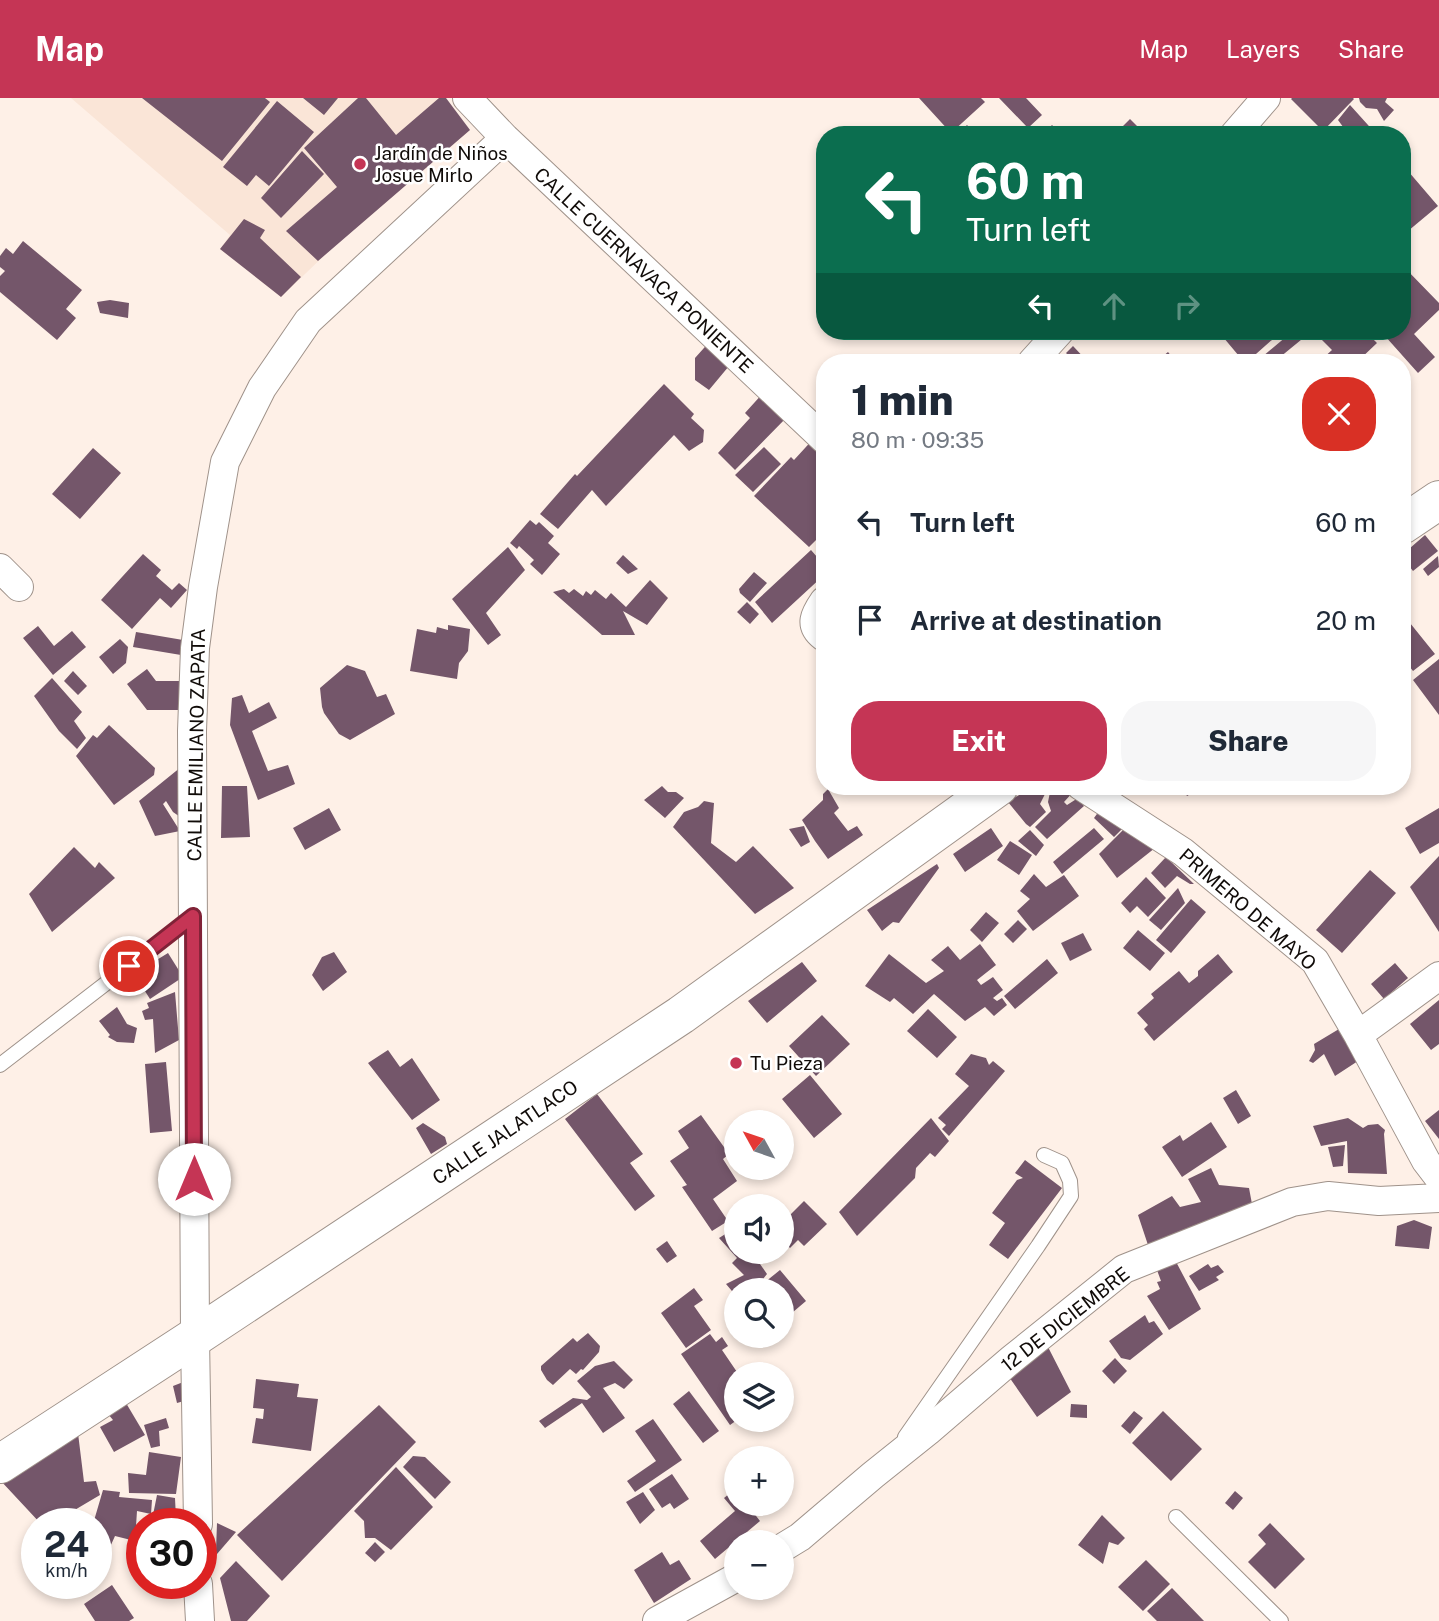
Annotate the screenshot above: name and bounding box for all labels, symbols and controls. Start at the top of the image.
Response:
text: Map [35,30,104,68]
text: Map [1139,35,1188,63]
text: Layers [1226,35,1300,63]
text: Share [1338,35,1404,63]
place label: Jardín de Niños Josue Mirlo [374,142,508,186]
text: 60 m [966,152,1085,210]
icon: left [851,154,942,245]
marker: Jardín de Niños Josue Mirlo [352,156,368,172]
street label: CALLE CUERNAVACA PONIENTE [530,163,758,377]
text: Turn left [966,211,1091,248]
icon: left [1022,287,1060,325]
icon: ahead [1095,287,1133,325]
icon: right [1168,287,1206,325]
text: 1 min [851,375,954,424]
button: close [1302,377,1376,451]
text: 80 m · 09:35 [851,426,984,453]
icon: left [851,503,889,541]
text: Turn left [910,507,1015,538]
text: 60 m [1315,507,1376,538]
icon: arrive [851,601,889,639]
text: Arrive at destination [910,605,1162,636]
text: 20 m [1316,605,1376,636]
street label: CALLE EMILIANO ZAPATA [183,628,209,862]
button: Exit [851,701,1107,781]
button: Share [1121,701,1376,781]
street label: PRIMERO DE MAYO [1175,844,1321,974]
pin [99,936,159,996]
icon: arrive [110,947,148,985]
place label: Tu Pieza [750,1052,823,1074]
marker: Tu Pieza [728,1055,744,1071]
street label: CALLE JALATLACO [428,1075,582,1189]
north arrow [724,1110,794,1180]
map controls [724,1110,794,1600]
position arrow [157,1142,231,1216]
button: sound [724,1194,794,1264]
street label: 12 DE DICIEMBRE [997,1262,1133,1376]
button: search [724,1278,794,1348]
button: layers [724,1362,794,1432]
button: + [724,1446,794,1516]
speed limit sign: 30 [126,1508,217,1599]
text: 24 [44,1524,89,1565]
button: − [724,1530,794,1600]
text: km/h [45,1560,88,1581]

